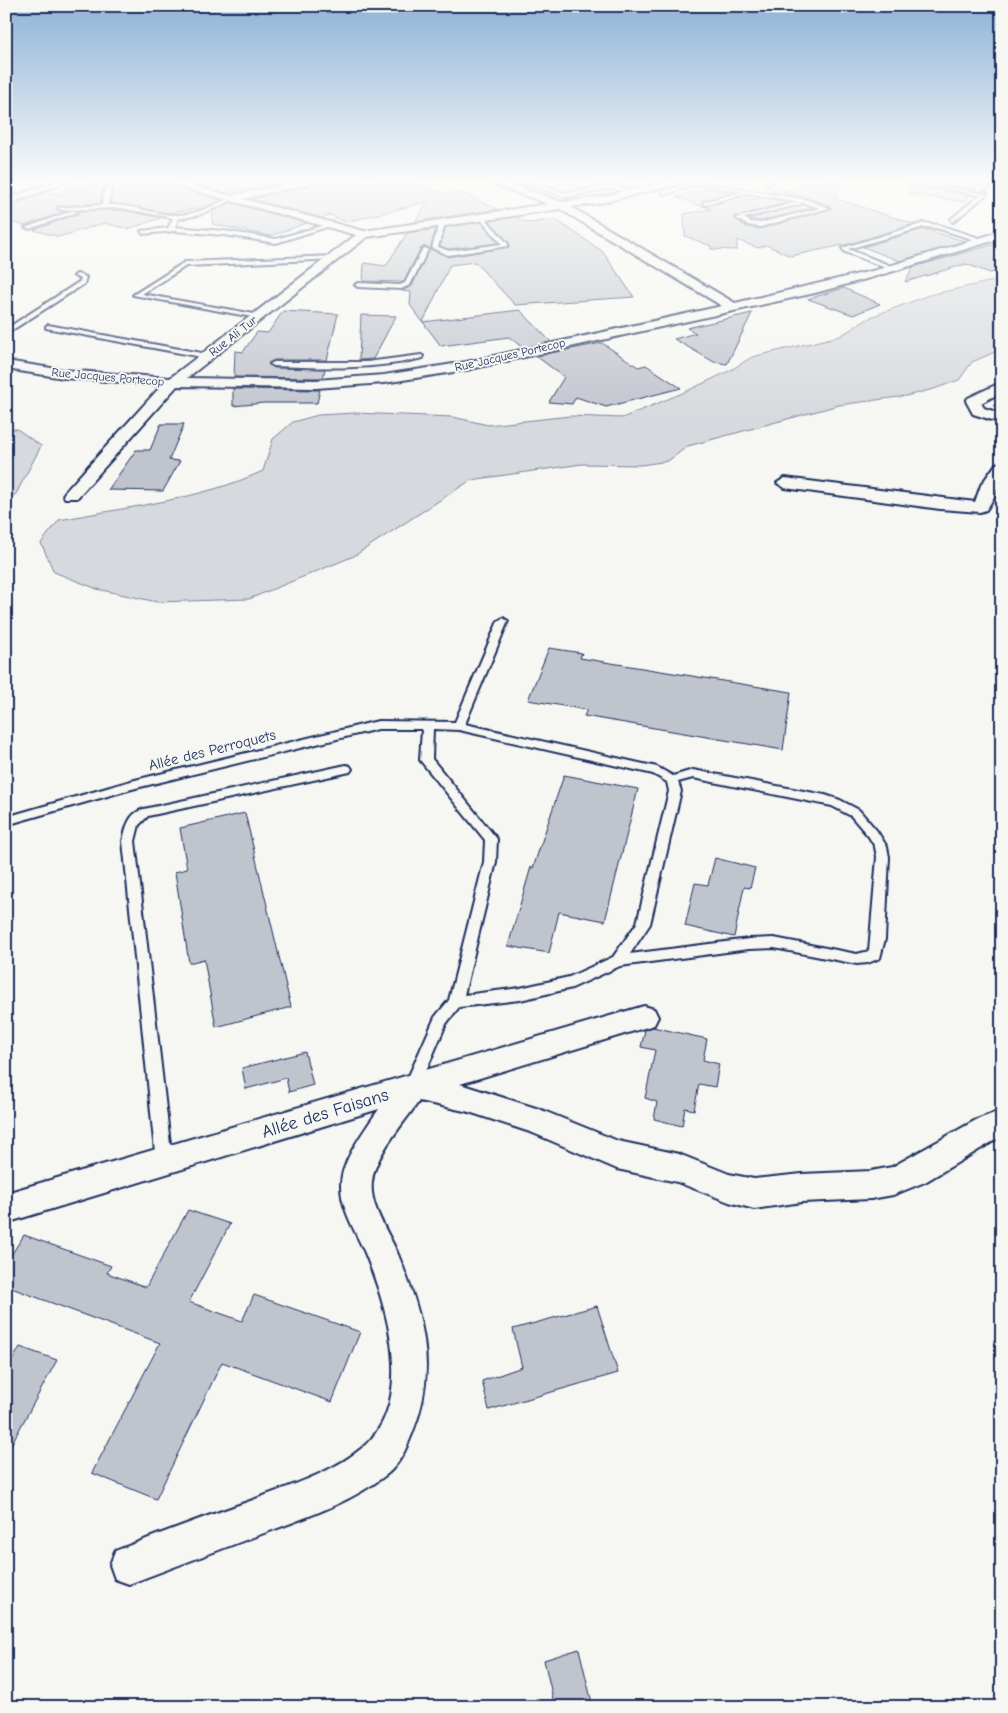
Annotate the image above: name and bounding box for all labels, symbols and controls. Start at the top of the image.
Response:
street label: Rue Ali Tur [206,313,260,359]
street label: Rue Jacques Portecop [453,335,567,375]
street label: Rue Jacques Portecop [51,365,165,389]
street label: Allée des Perroquets [147,725,277,775]
street label: Allée des Faisans [259,1084,391,1143]

